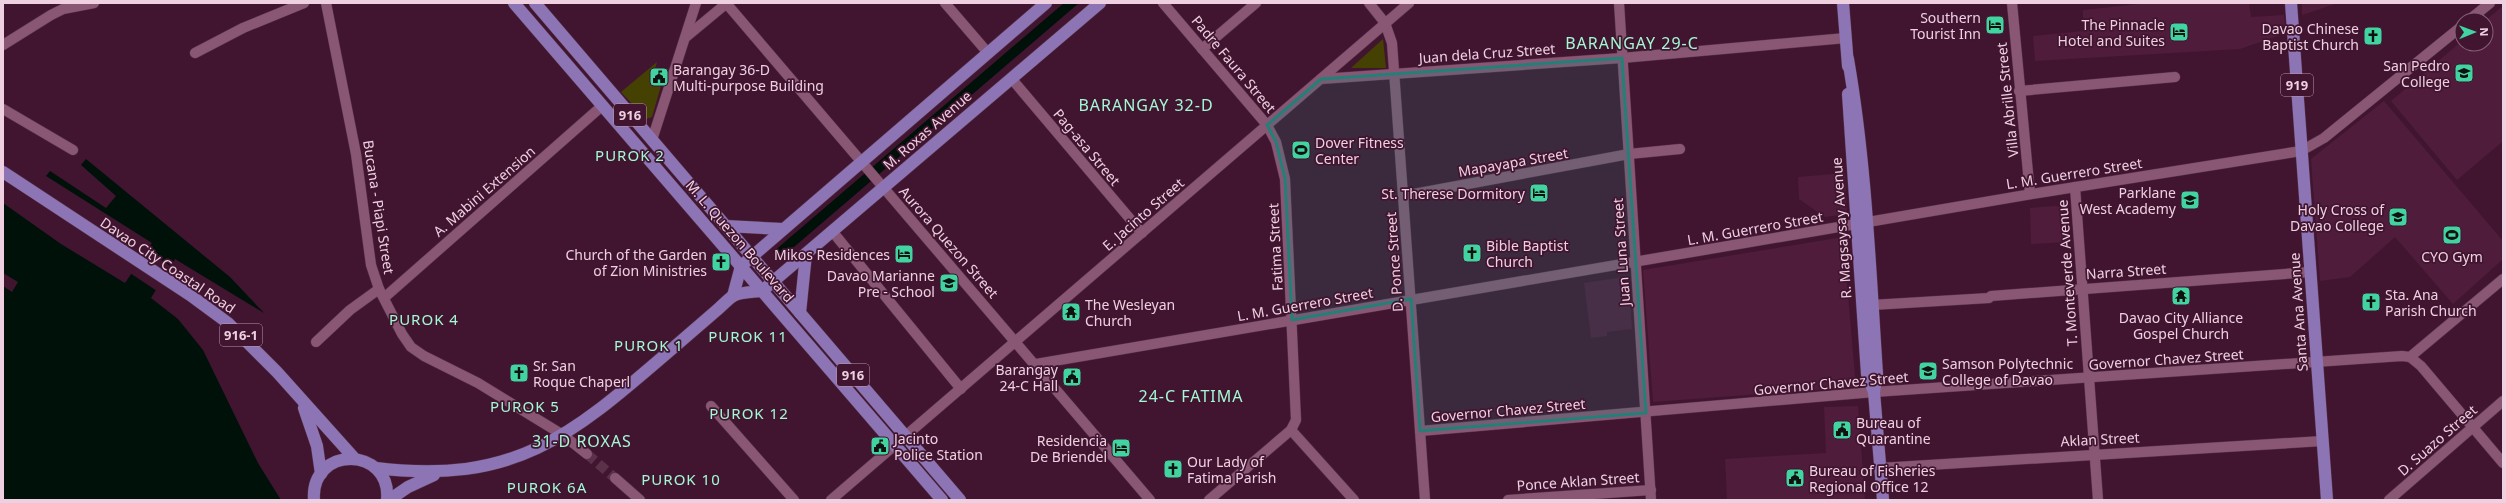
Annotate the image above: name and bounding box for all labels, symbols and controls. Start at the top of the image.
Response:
place label: Southern Tourist Inn [1910,8,1981,43]
street label: Padre Faura Street [1188,11,1280,117]
north arrow [2454,12,2494,52]
hotel icon: Southern Tourist Inn [1984,14,2006,36]
place label: The Pinnacle Hotel and Suites [2058,15,2165,50]
place label: Davao Chinese Baptist Church [2262,19,2359,54]
hotel icon: The Pinnacle Hotel and Suites [2168,21,2190,43]
church icon: Davao Chinese Baptist Church [2362,25,2384,47]
text: N [2477,27,2492,36]
district label: BARANGAY 29-C [1565,32,1699,54]
street label: Juan dela Cruz Street [1416,39,1556,67]
street label: Villa Abrille Street [1992,42,2022,158]
place label: San Pedro College [2383,56,2450,91]
place label: Barangay 36-D Multi-purpose Building [673,60,824,95]
school or university icon: San Pedro College [2453,62,2475,84]
public building icon: Barangay 36-D Multi-purpose Building [648,66,670,88]
road number: 919 [2281,74,2313,96]
street label: M. Roxas Avenue [879,86,975,174]
district label: BARANGAY 32-D [1078,94,1214,116]
road number: 916 [614,104,646,126]
street label: Pag-asa Street [1049,105,1125,189]
place label: Dover Fitness Center [1315,133,1404,168]
street label: Bucana - Piapi Street [359,139,399,275]
sports icon: Dover Fitness Center [1290,139,1312,161]
street label: A. Mabini Extension [429,141,539,241]
street label: Mapayapa Street [1457,143,1569,181]
district label: PUROK 2 [595,145,665,165]
street label: L. M. Guerrero Street [2005,153,2143,193]
street label: R. Magsaysay Avenue [1827,157,1855,299]
street label: E. Jacinto Street [1098,173,1188,255]
street label: M. L. Quezon Boulevard [682,176,798,306]
street label: Aurora Quezon Street [895,182,1003,302]
hotel icon: St. Therese Dormitory [1528,182,1550,204]
place label: Parklane West Academy [2080,183,2177,218]
place label: St. Therese Dormitory [1381,184,1526,203]
school or university icon: Parklane West Academy [2179,189,2201,211]
street label: Juan Luna Street [1608,198,1634,308]
street label: T. Monteverde Avenue [2052,199,2082,347]
place label: Holy Cross of Davao College [2290,200,2385,235]
street label: Fatima Street [1263,203,1287,291]
school or university icon: Holy Cross of Davao College [2387,206,2409,228]
street label: L. M. Guerrero Street [1686,207,1824,249]
street label: D. Ponce Street [1381,211,1407,313]
street label: Davao City Coastal Road [97,213,239,317]
sports icon: CYO Gym [2441,224,2463,246]
place label: Bible Baptist Church [1486,236,1568,271]
church icon: Bible Baptist Church [1461,242,1483,264]
hotel icon: Mikos Residences [893,243,915,265]
place label: Church of the Garden of Zion Ministries [565,245,707,280]
place label: Mikos Residences [774,245,890,264]
place label: CYO Gym [2421,247,2483,266]
church icon: Church of the Garden of Zion Ministries [710,251,732,273]
street label: Santa Ana Avenue [2284,252,2312,372]
street label: Narra Street [2085,259,2167,283]
place label: Davao Marianne Pre - School [827,266,935,301]
school or university icon: Davao Marianne Pre - School [938,272,960,294]
street label: L. M. Guerrero Street [1236,283,1374,325]
temple icon: Davao City Alliance Gospel Church [2170,285,2192,307]
place label: Sta. Ana Parish Church [2385,285,2477,320]
church icon: Sta. Ana Parish Church [2360,291,2382,313]
place label: The Wesleyan Church [1085,295,1175,330]
temple icon: The Wesleyan Church [1060,301,1082,323]
place label: Davao City Alliance Gospel Church [2119,308,2243,343]
district label: PUROK 4 [389,309,459,329]
road number: 916-1 [220,324,262,346]
district label: PUROK 11 [708,326,788,346]
district label: PUROK 1 [614,335,684,355]
street label: Governor Chavez Street [2088,344,2244,374]
place label: Samson Polytechnic College of Davao [1942,354,2073,389]
place label: Sr. San Roque Chaperl [533,356,630,391]
place label: Barangay 24-C Hall [995,360,1059,395]
school or university icon: Samson Polytechnic College of Davao [1917,360,1939,382]
church icon: Sr. San Roque Chaperl [508,362,530,384]
road number: 916 [837,364,869,386]
public building icon: Barangay 24-C Hall [1061,366,1083,388]
street label: Governor Chavez Street [1753,367,1909,399]
district label: 24-C FATIMA [1139,385,1243,407]
street label: Governor Chavez Street [1430,394,1586,426]
district label: PUROK 5 [490,396,560,416]
street label: D. Suazo Street [2393,400,2481,480]
district label: PUROK 12 [709,403,789,423]
place label: Bureau of Quarantine [1856,413,1931,448]
public building icon: Bureau of Quarantine [1831,419,1853,441]
street label: Aklan Street [2060,427,2140,451]
place label: Jacinto Police Station [892,429,983,464]
district label: 31-D ROXAS [532,430,632,452]
place label: Residencia De Briendel [1030,431,1107,466]
public building icon: Jacinto Police Station [869,435,891,457]
hotel icon: Residencia De Briendel [1110,437,1132,459]
place label: Our Lady of Fatima Parish [1187,452,1276,487]
church icon: Our Lady of Fatima Parish [1162,458,1184,480]
place label: Bureau of Fisheries Regional Office 12 [1809,461,1936,496]
street label: Ponce Aklan Street [1516,467,1640,495]
public building icon: Bureau of Fisheries Regional Office 12 [1784,467,1806,489]
district label: PUROK 10 [641,469,721,489]
district label: PUROK 6A [507,477,587,497]

